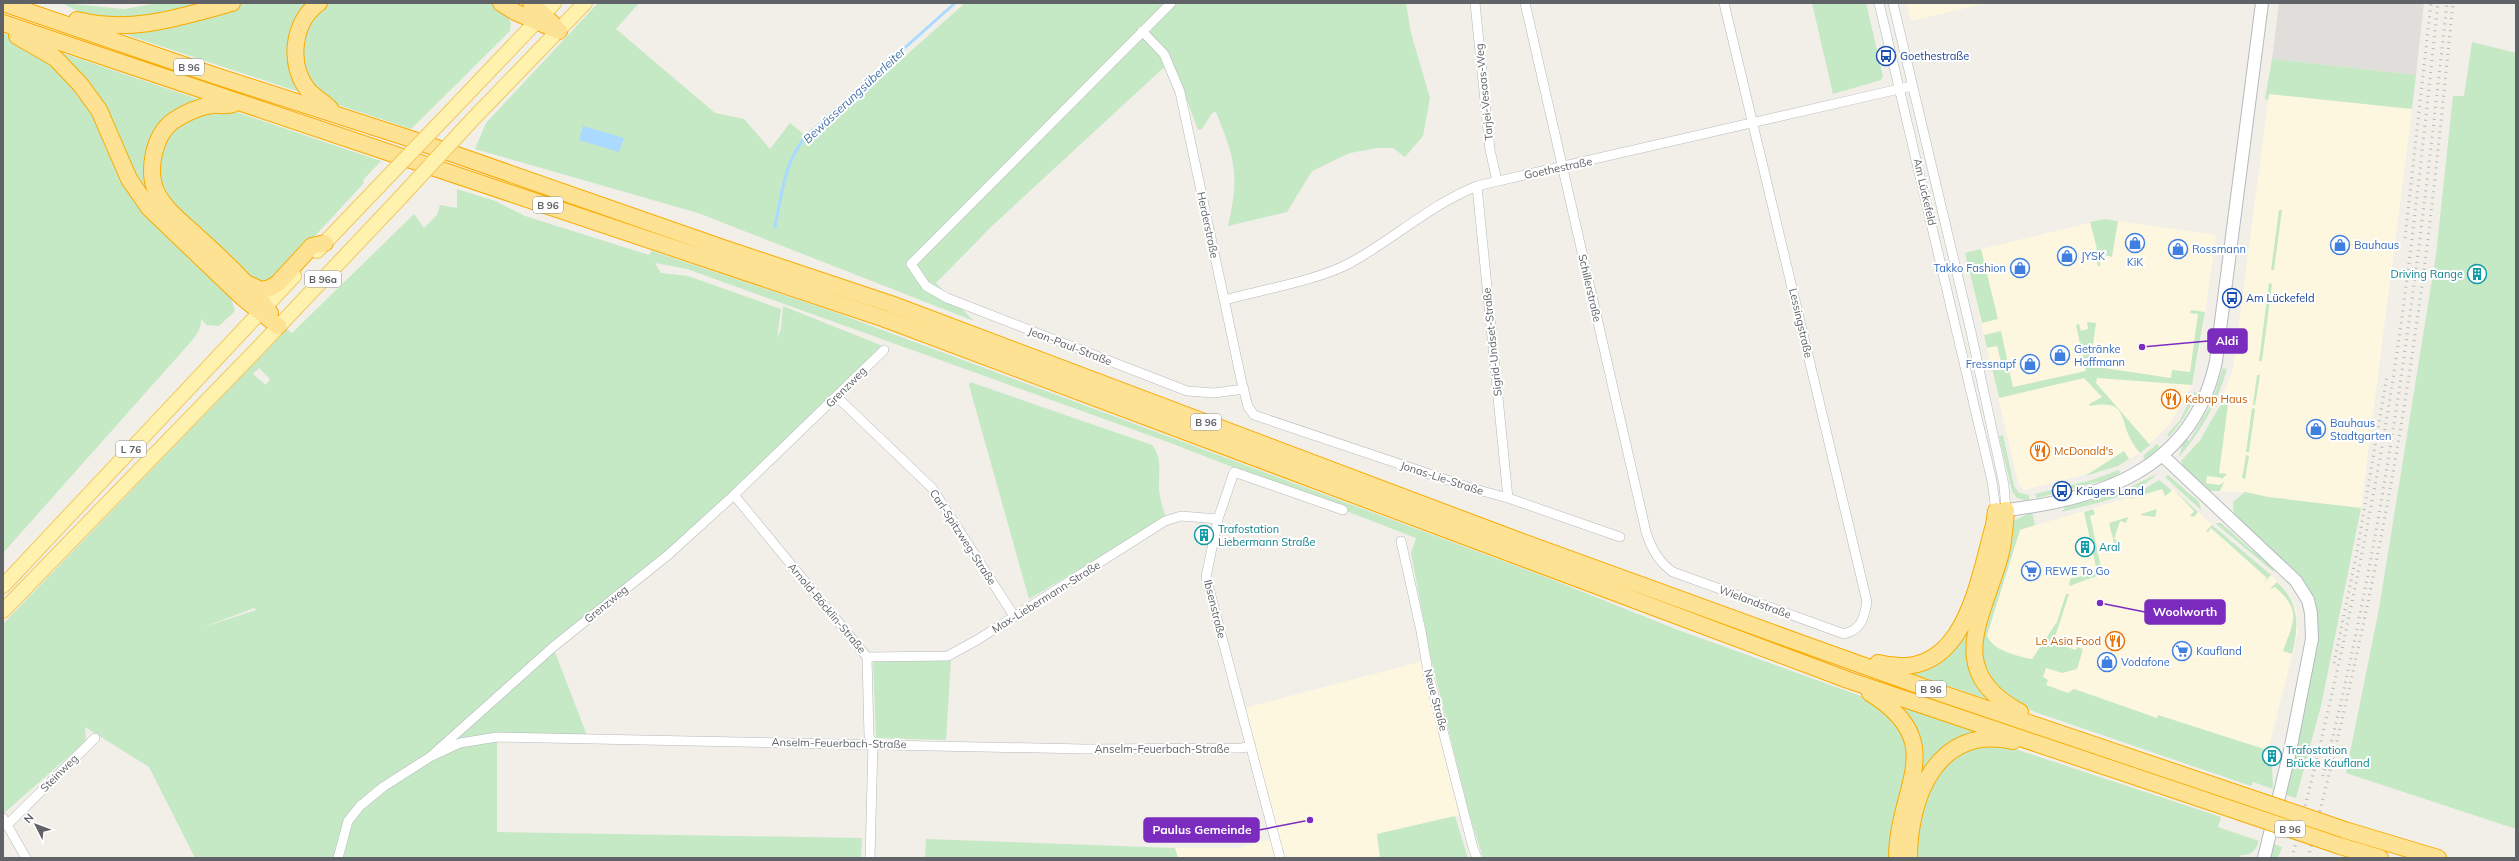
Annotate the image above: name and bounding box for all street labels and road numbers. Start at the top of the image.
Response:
street label: Tarjei-Vesaas-Weg [1472,43,1496,141]
road number: B 96 [174,59,204,75]
street label: Goethestraße [1523,154,1593,182]
street label: Am Lückefeld [1910,157,1940,227]
street label: Herderstraße [1194,190,1222,260]
road number: B 96 [533,197,563,213]
street label: Schillerstraße [1575,253,1605,323]
road number: B 96a [305,271,341,287]
street label: Sigrid-Undset-Straße [1479,287,1505,397]
street label: Lessingstraße [1786,287,1816,359]
street label: Jean-Paul-Straße [1026,324,1114,368]
street label: Grenzweg [823,364,869,410]
road number: B 96 [1191,414,1221,430]
road number: L 76 [116,441,146,457]
street label: Jonas-Lie-Straße [1399,458,1485,498]
street label: Carl-Spitzweg-Straße [927,486,999,588]
street label: Max-Liebermann-Straße [989,558,1103,636]
street label: Arnold-Böcklin-Straße [785,560,869,656]
street label: Ibsenstraße [1201,578,1229,640]
street label: Grenzweg [581,582,631,626]
street label: Wielandstraße [1717,582,1793,622]
street label: Neue Straße [1421,667,1451,733]
road number: B 96 [1916,681,1946,697]
street label: Anselm-Feuerbach-Straße [771,735,907,751]
street label: Anselm-Feuerbach-Straße [1095,742,1230,756]
street label: Steinweg [37,751,81,795]
road number: B 96 [2275,821,2305,837]

